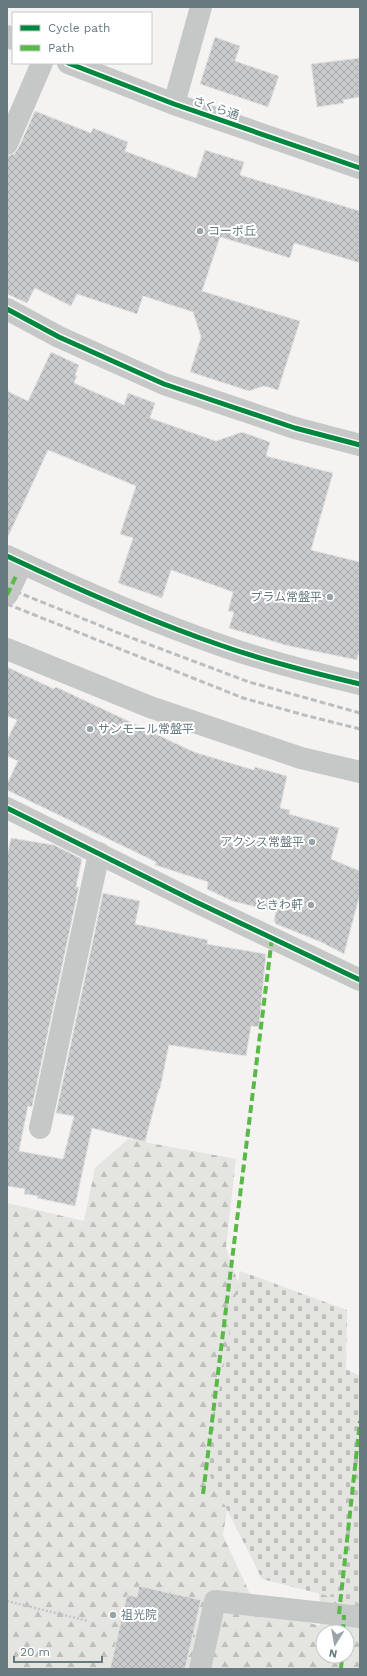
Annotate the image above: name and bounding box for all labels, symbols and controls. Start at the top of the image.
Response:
legend [12,12,152,64]
text: Cycle path [48,21,110,35]
text: Path [48,41,74,55]
street label: さくら通 [191,94,241,122]
place label: コーポ丘 [208,224,256,238]
marker: コーポ丘 [195,226,205,236]
place label: プラム常盤平 [250,590,322,604]
marker: プラム常盤平 [325,592,335,602]
place label: サンモール常盤平 [98,722,194,736]
marker: サンモール常盤平 [85,724,95,734]
place label: アクシス常盤平 [221,835,304,849]
marker: アクシス常盤平 [307,837,317,847]
place label: ときわ軒 [255,898,303,912]
marker: ときわ軒 [306,900,316,910]
place label: 祖光院 [121,1608,157,1622]
marker: 祖光院 [108,1610,118,1620]
north arrow [315,1624,355,1664]
scale bar [14,1638,102,1664]
text: 20 m [20,1645,50,1659]
text: N [328,1646,338,1660]

